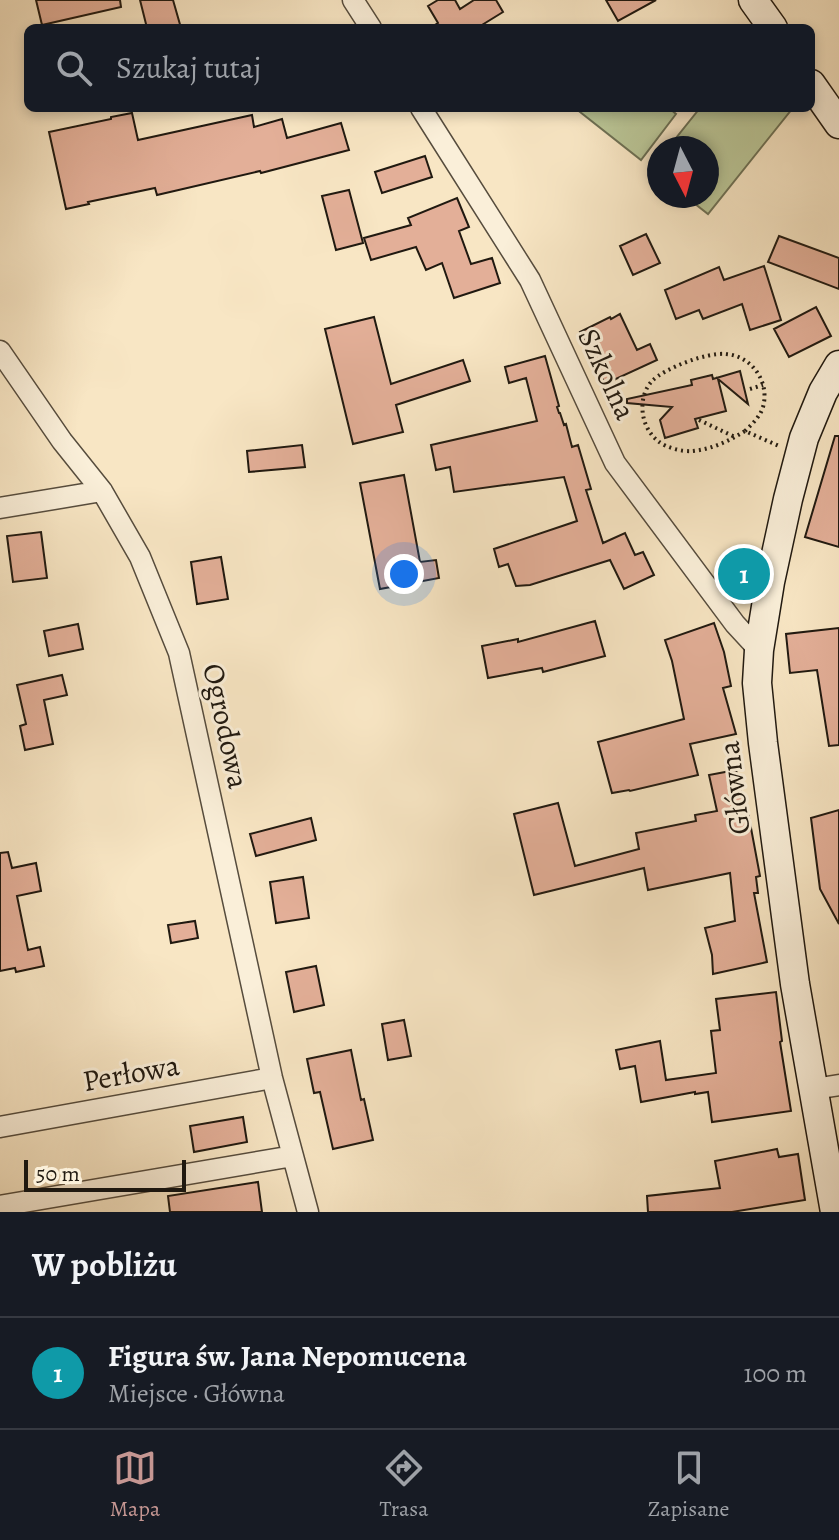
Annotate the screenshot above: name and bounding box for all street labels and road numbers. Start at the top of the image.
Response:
street label: Szkolna [568,322,646,426]
street label: Ogrodowa [193,660,259,792]
street label: Główna [708,739,760,837]
street label: Perłowa [80,1045,182,1101]

